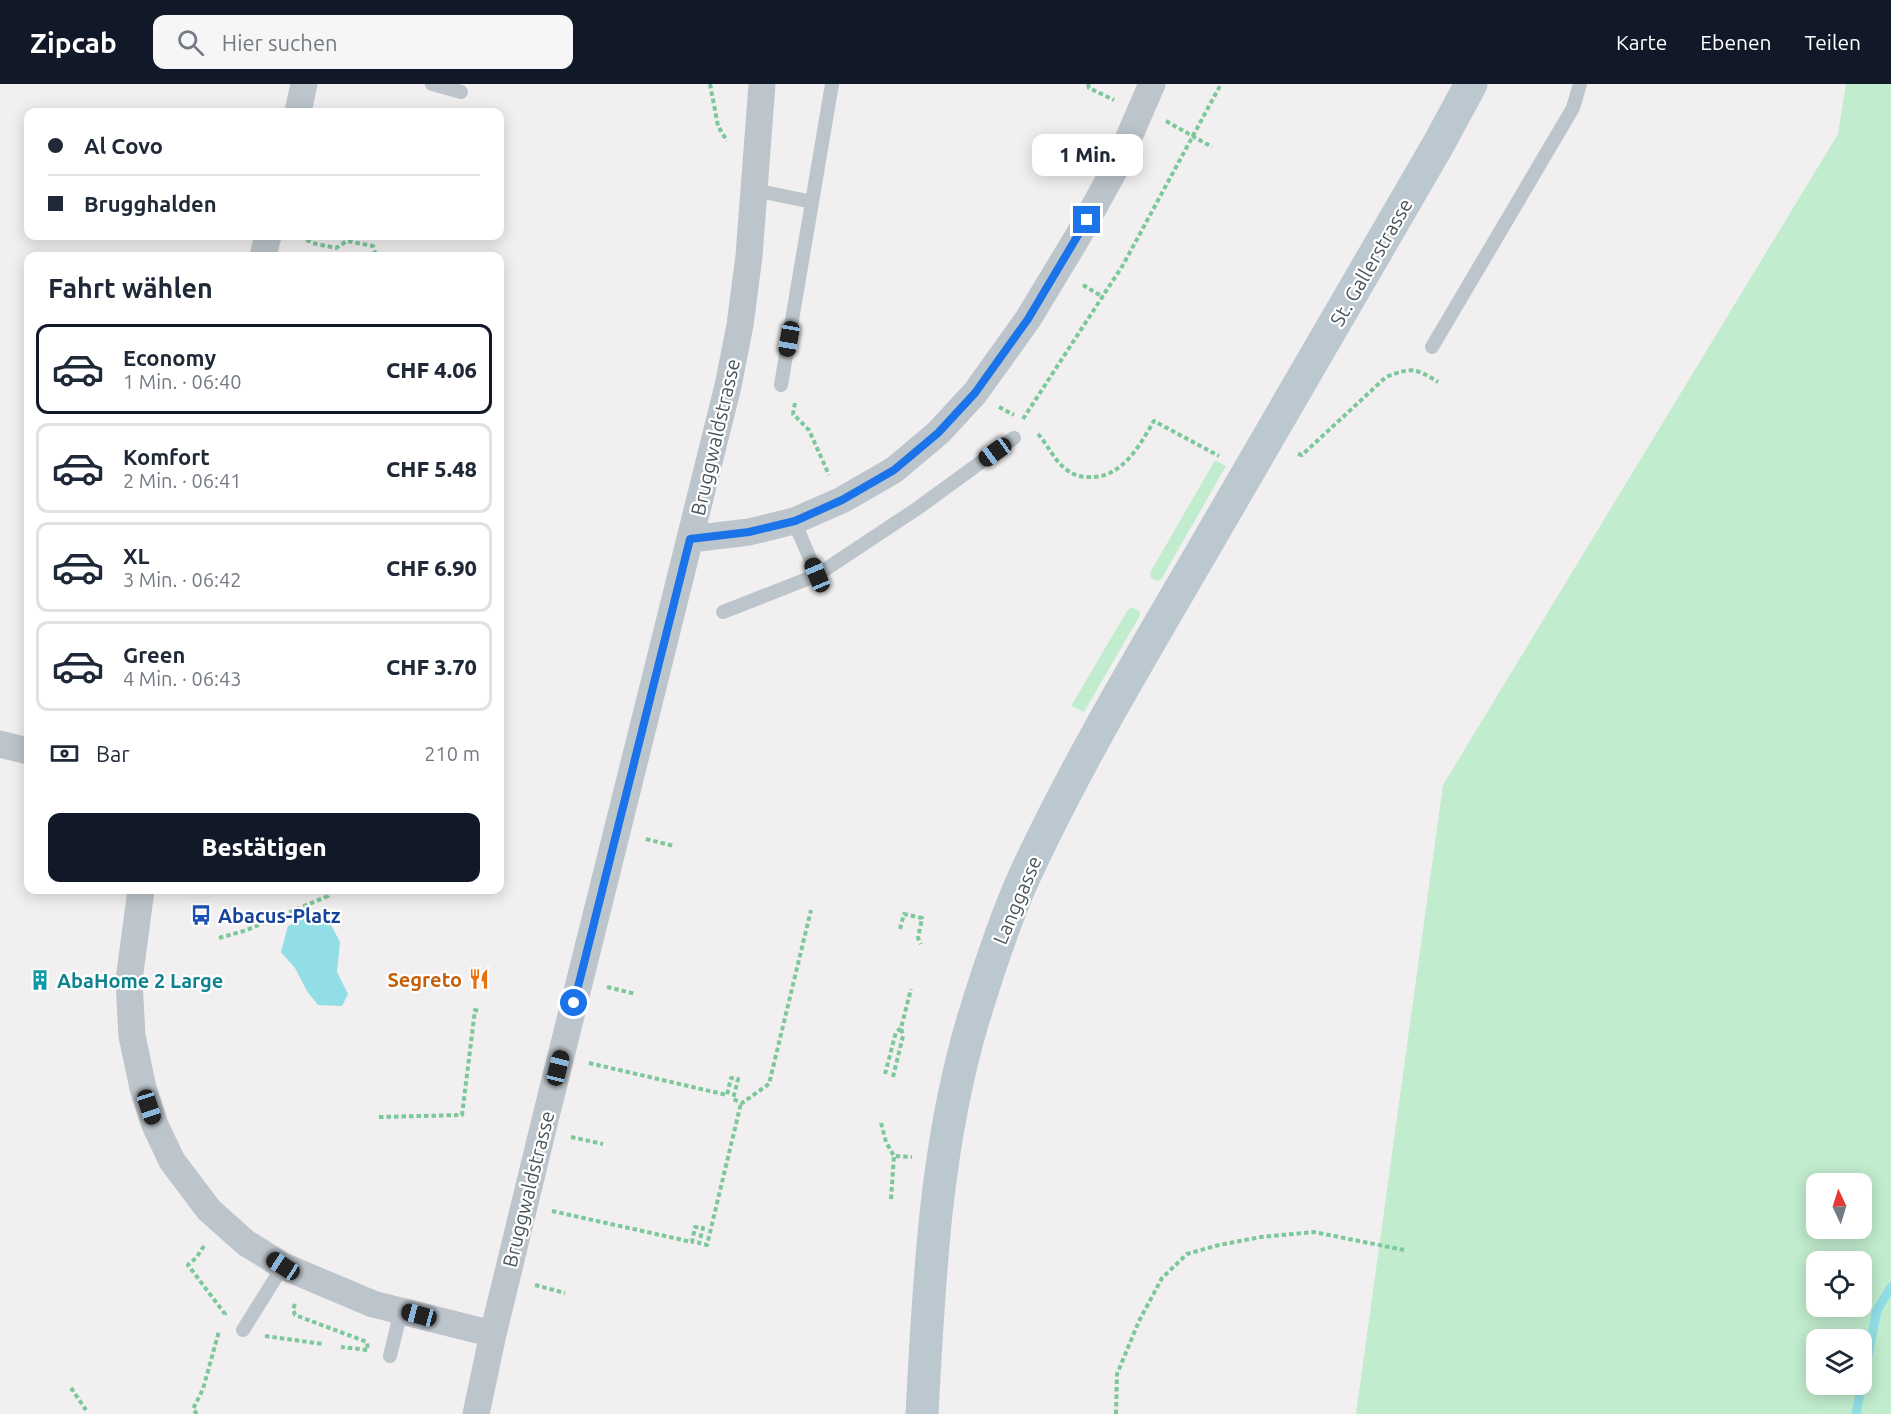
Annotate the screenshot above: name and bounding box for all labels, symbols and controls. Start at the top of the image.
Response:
search box [153,15,573,69]
icon: search [174,26,207,59]
text: Zipcab [30,27,117,58]
text: Hier suchen [222,30,338,55]
text: Karte [1616,30,1667,54]
text: Ebenen [1700,30,1772,54]
text: Teilen [1805,30,1861,54]
text: Al Covo [84,133,163,158]
callout: 1 Min. [1032,133,1142,175]
text: 1 Min. [1059,143,1116,166]
text: Brugghalden [84,191,217,216]
street label: St. Gallerstrasse [1325,194,1417,330]
route end [1073,206,1100,233]
text: Fahrt wählen [48,273,213,303]
car [777,320,801,358]
icon: car [51,342,105,396]
text: Economy [123,345,216,370]
street label: Bruggwaldstrasse [686,356,744,518]
text: CHF 4.06 [386,357,477,382]
text: 1 Min. · 06:40 [123,370,242,393]
car [975,434,1015,470]
icon: car [51,441,105,495]
text: Komfort [123,444,210,469]
text: CHF 5.48 [386,456,477,481]
text: 2 Min. · 06:41 [123,469,242,492]
icon: car [51,540,105,594]
text: XL [123,543,150,568]
text: CHF 6.90 [386,555,477,580]
car [802,555,832,595]
text: 3 Min. · 06:42 [123,568,242,591]
icon: car [51,639,105,693]
text: Green [123,642,185,667]
text: CHF 3.70 [386,654,477,679]
text: 4 Min. · 06:43 [123,667,242,690]
icon: cash [48,737,81,770]
text: Bar [96,741,130,766]
text: 210 m [424,742,480,765]
button: Bestätigen [48,813,480,882]
street label: Langgasse [988,852,1046,948]
bus stop icon: Abacus-Platz [189,903,213,927]
place label: Abacus-Platz [218,904,341,927]
restaurant icon: Segreto [467,967,491,991]
building icon: AbaHome 2 Large [28,968,52,992]
place label: Segreto [387,968,462,991]
place label: AbaHome 2 Large [57,969,223,992]
route start [560,989,587,1016]
car [545,1048,571,1088]
car [135,1087,163,1127]
street label: Bruggwaldstrasse [497,1109,559,1269]
north arrow [1806,1173,1872,1239]
map controls [1806,1173,1872,1395]
car [263,1249,303,1283]
button: locate [1806,1251,1872,1317]
car [399,1302,439,1328]
button: layers [1806,1329,1872,1395]

